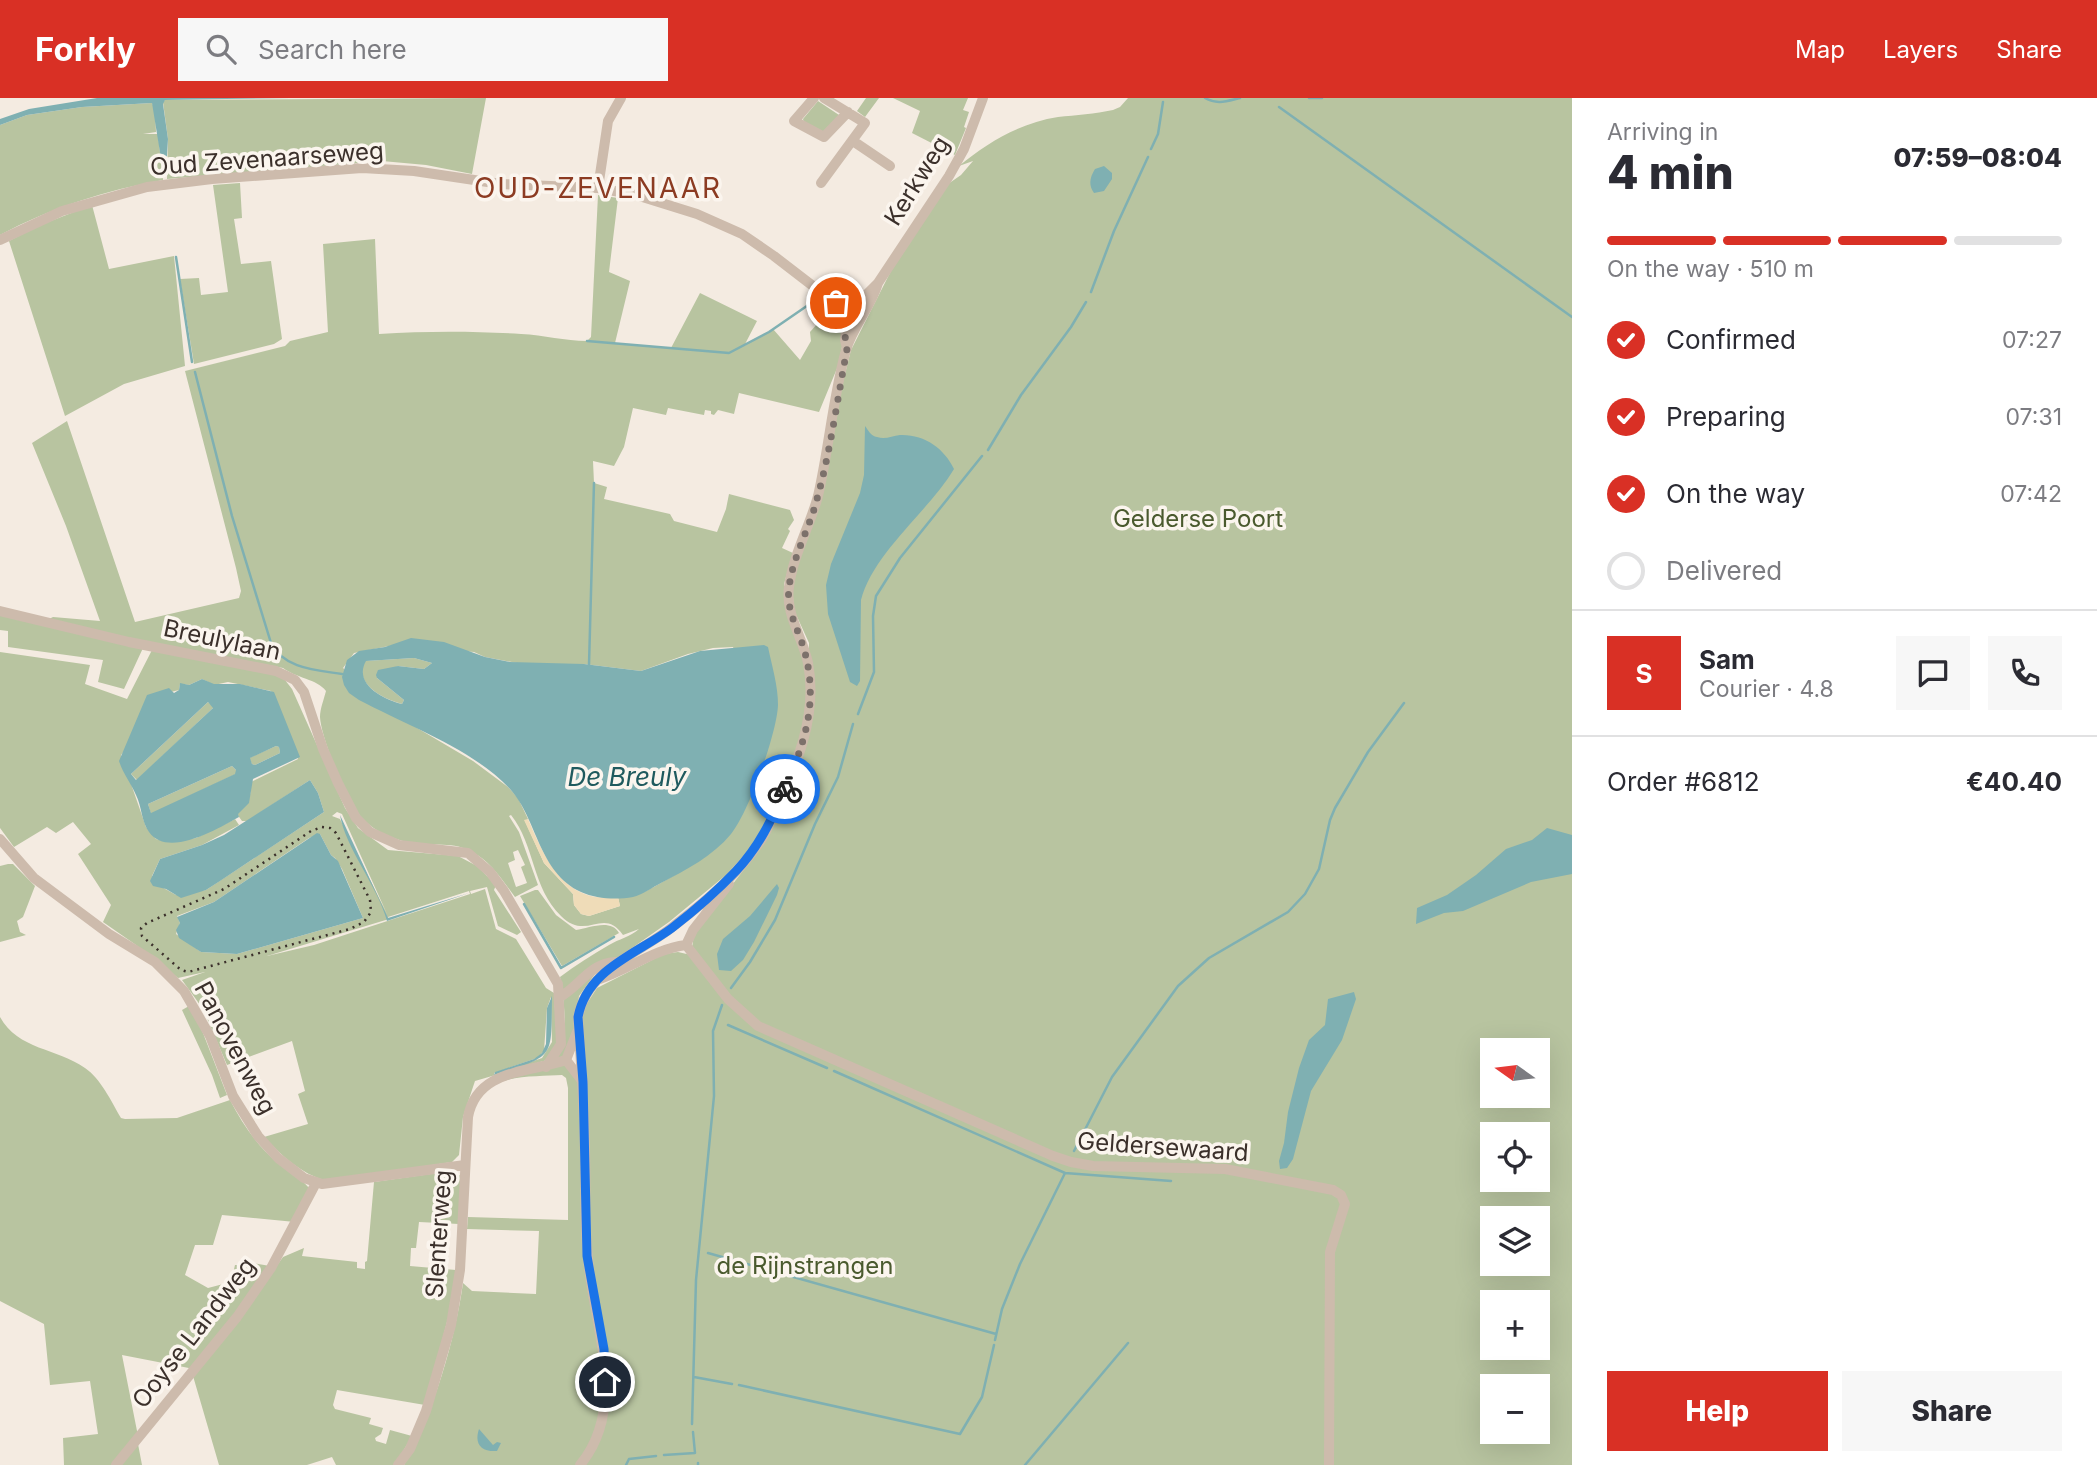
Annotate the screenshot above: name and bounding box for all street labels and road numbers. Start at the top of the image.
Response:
street label: Kerkweg [878,131,955,231]
street label: Oud Zevenaarseweg [149,136,385,181]
street label: Breulylaan [161,613,283,666]
street label: Panovenweg [188,976,283,1119]
street label: Geldersewaard [1076,1126,1250,1167]
street label: Slenterweg [420,1169,457,1299]
street label: Ooyse Landweg [126,1252,261,1414]

